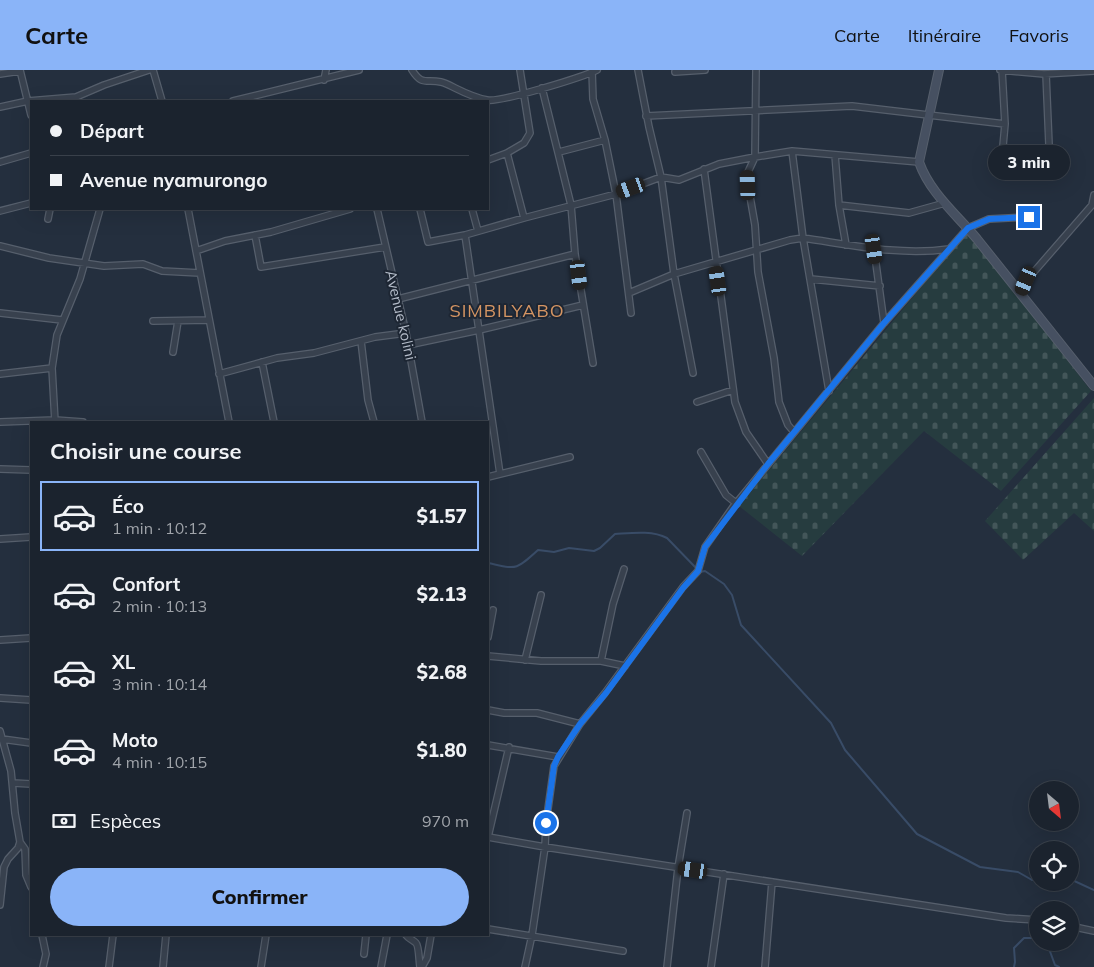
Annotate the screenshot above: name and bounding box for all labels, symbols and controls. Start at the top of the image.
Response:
text: Carte [25,20,88,50]
text: Carte [834,24,880,47]
text: Itinéraire [908,24,981,47]
text: Favoris [1009,24,1069,47]
text: Départ [80,119,144,143]
callout: 3 min [988,144,1070,180]
text: 3 min [1008,152,1050,172]
text: Avenue nyamurongo [80,168,267,192]
car [739,170,756,200]
car [614,176,647,200]
route end [1018,206,1040,228]
car [864,233,883,265]
car [569,259,588,291]
car [1013,264,1038,298]
car [708,265,727,297]
street label: Avenue kolini [381,268,421,362]
district label: SIMBILYABO [449,299,565,322]
text: Choisir une course [50,437,242,465]
icon: car [52,494,97,539]
text: Éco [112,494,144,518]
text: $1.57 [416,504,467,528]
text: 1 min · 10:12 [112,518,207,538]
icon: car [52,572,97,617]
text: Confort [112,572,180,596]
text: $2.13 [416,582,467,606]
text: 2 min · 10:13 [112,596,207,616]
icon: car [52,650,97,695]
text: XL [112,650,135,674]
text: $2.68 [416,660,467,684]
text: 3 min · 10:14 [112,674,207,694]
icon: car [52,728,97,773]
text: Moto [112,728,158,752]
text: $1.80 [416,738,467,762]
text: 4 min · 10:15 [112,752,207,772]
north arrow [1029,781,1079,831]
map controls [1029,781,1079,951]
icon: cash [50,807,78,835]
text: Espèces [90,809,161,833]
text: 970 m [422,811,469,831]
route start [535,812,557,834]
button: locate [1029,841,1079,891]
car [677,860,708,880]
button: Confirmer [50,868,469,926]
button: layers [1029,901,1079,951]

